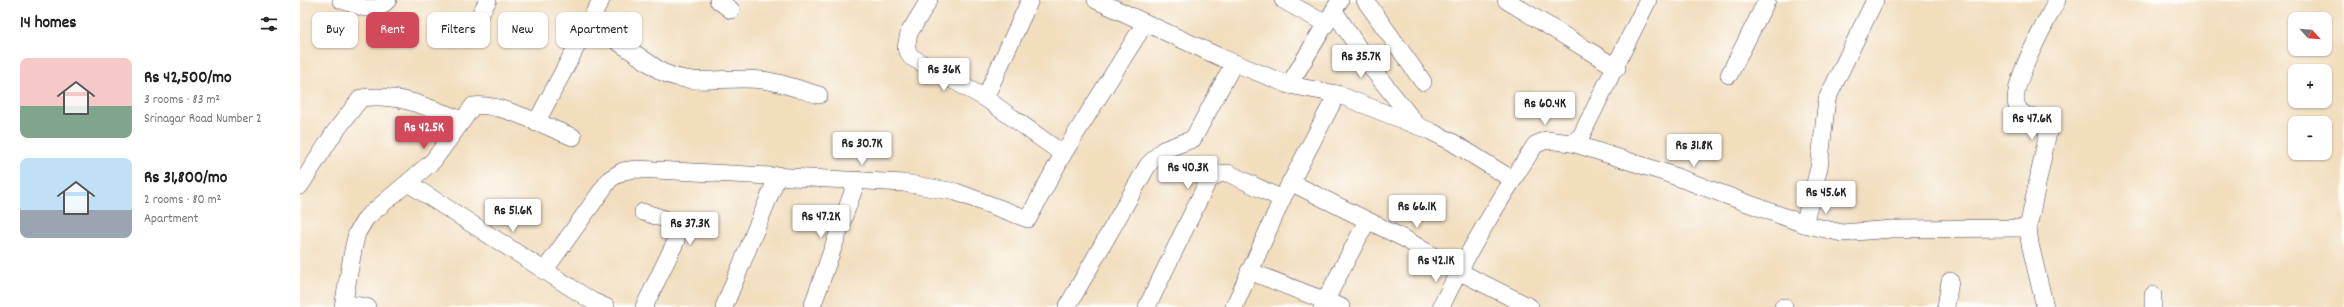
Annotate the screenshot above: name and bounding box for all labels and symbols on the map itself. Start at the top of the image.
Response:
north arrow [2288,12,2332,56]
pin: Rs 35.7K [1320,45,1402,79]
pin: Rs 36K [911,58,977,92]
pin: Rs 60.4K [1504,92,1586,126]
pin: Rs 47.6K [1991,107,2073,141]
pin: Rs 42.5K [383,116,465,150]
pin: Rs 30.7K [821,132,903,166]
pin: Rs 31.8K [1653,134,1735,168]
pin: Rs 40.3K [1147,156,1229,190]
pin: Rs 45.6K [1785,181,1867,215]
pin: Rs 66.1K [1376,195,1458,229]
pin: Rs 51.6K [472,199,554,233]
pin: Rs 47.2K [780,205,862,239]
pin: Rs 37.3K [649,212,731,246]
pin: Rs 42.1K [1395,249,1477,283]

